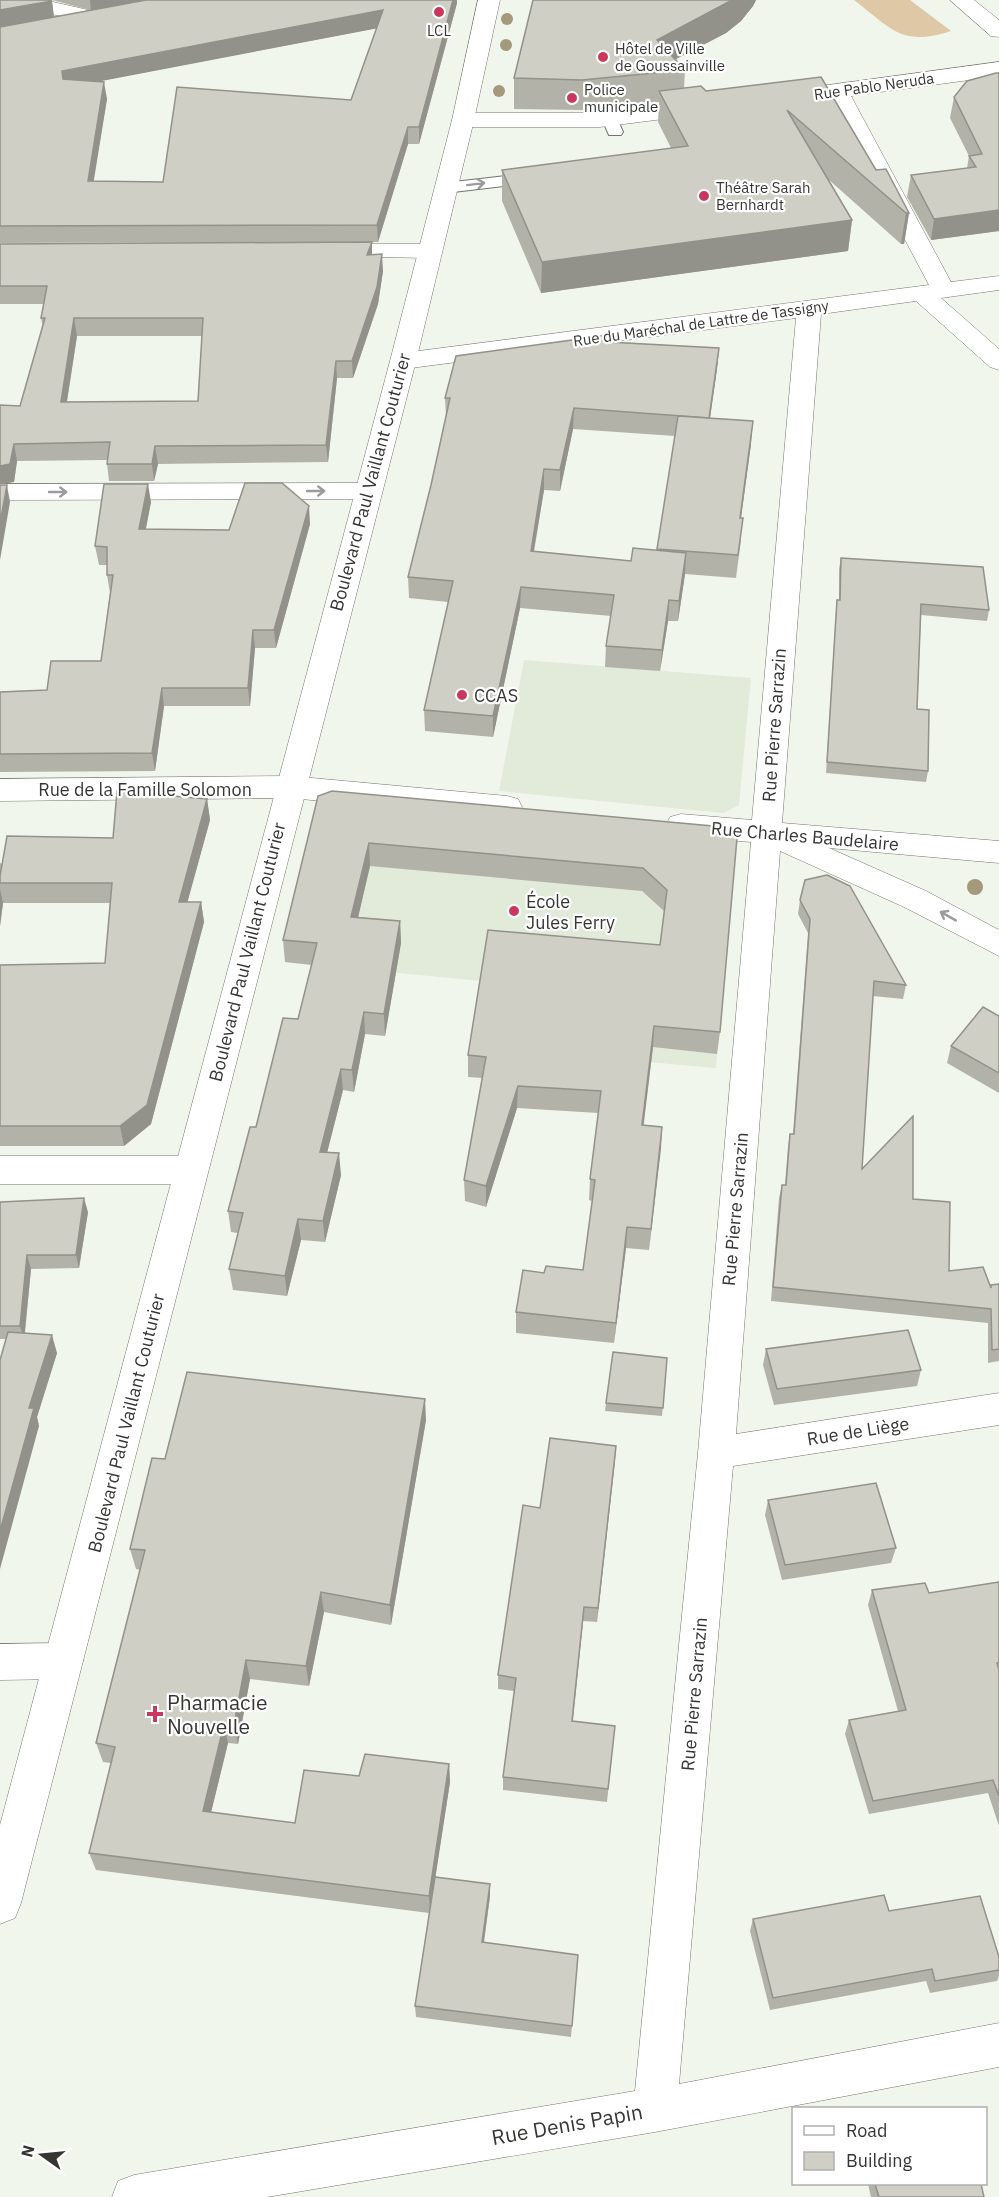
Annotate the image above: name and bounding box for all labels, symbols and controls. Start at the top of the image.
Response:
marker: LCL [432,5,446,19]
place label: LCL [427,21,451,40]
place label: Hôtel de Ville de Goussainville [615,39,725,75]
marker: Hôtel de Ville de Goussainville [596,50,610,64]
street label: Rue Pablo Neruda [813,68,935,104]
place label: Police municipale [584,80,658,116]
marker: Police municipale [565,91,579,105]
place label: Théâtre Sarah Bernhardt [716,178,811,214]
one-way arrow [465,179,485,190]
marker: Théâtre Sarah Bernhardt [697,189,711,203]
street label: Rue du Maréchal de Lattre de Tassigny [572,296,831,350]
street label: Boulevard Paul Vaillant Couturier [324,350,416,614]
one-way arrow [306,485,326,497]
one-way arrow [48,486,68,498]
street label: Rue Pierre Sarrazin [757,647,791,803]
place label: CCAS [474,684,518,707]
marker: CCAS [455,688,469,702]
street label: Rue de la Famille Solomon [38,778,252,801]
street label: Rue Charles Baudelaire [710,816,900,856]
street label: Boulevard Paul Vaillant Couturier [204,820,290,1084]
place label: École Jules Ferry [526,890,615,934]
marker: École Jules Ferry [507,904,521,918]
one-way arrow [939,910,957,921]
street label: Rue Pierre Sarrazin [717,1131,753,1287]
street label: Boulevard Paul Vaillant Couturier [83,1291,169,1555]
street label: Rue de Liège [805,1412,911,1450]
street label: Rue Pierre Sarrazin [676,1616,712,1772]
place label: Pharmacie Nouvelle [167,1688,267,1740]
marker: Pharmacie Nouvelle [148,1707,162,1721]
street label: Rue Denis Papin [489,2097,645,2151]
legend [792,2107,987,2185]
text: Road [846,2119,887,2142]
north arrow [12,2125,72,2185]
text: N [16,2143,39,2159]
text: Building [846,2149,913,2172]

